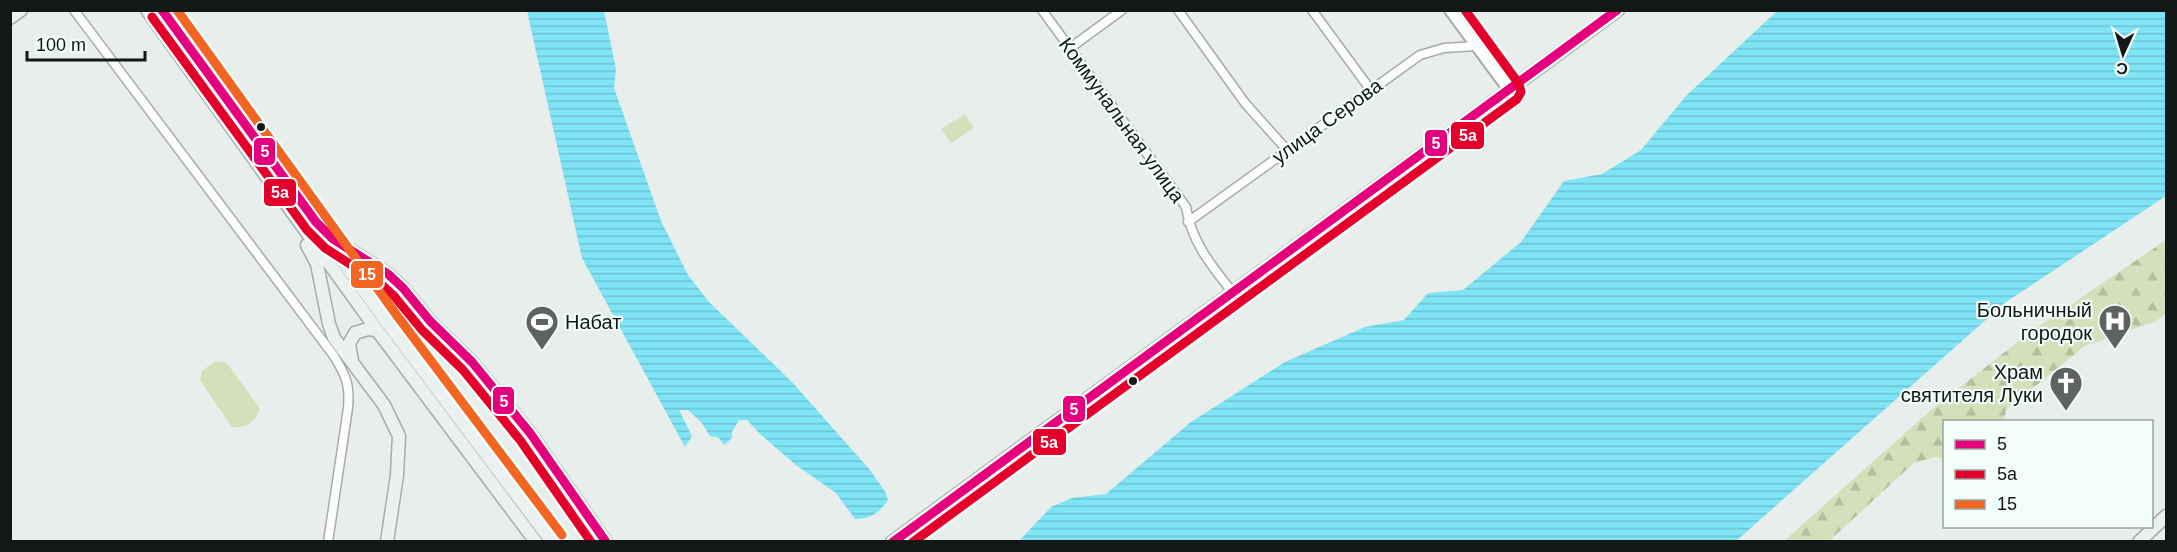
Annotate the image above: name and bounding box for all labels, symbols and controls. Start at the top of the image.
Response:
scale bar [27,24,146,62]
north arrow [2093,24,2153,84]
street label: Коммунальная улица [1055,33,1190,207]
text: 100 m [36,35,86,55]
text: С [2115,60,2128,77]
street label: улица Серова [1268,73,1387,168]
unlabelled marker [255,121,267,133]
line badge: 5а [1450,121,1485,150]
text: 5а [1459,127,1477,144]
line badge: 5 [1424,129,1448,157]
text: 5 [1432,135,1441,152]
line badge: 5 [253,137,276,166]
text: 5 [261,143,270,160]
line badge: 5а [263,178,297,207]
text: 5а [271,184,289,201]
line badge: 15 [350,260,384,289]
text: 15 [358,266,376,283]
place label: Больничный городок [1977,299,2092,344]
hospital icon: Больничный городок [2097,303,2133,350]
sports icon: Набат [524,304,560,351]
place label: Набат [565,311,621,333]
place label: Храм святителя Луки [1901,361,2043,406]
church icon: Храм святителя Луки [2048,365,2084,412]
unlabelled marker [1127,375,1139,387]
line badge: 5 [492,386,515,415]
text: 5 [500,393,509,410]
line badge: 5 [1062,395,1086,423]
text: 5 [1070,401,1079,418]
legend [1943,420,2153,528]
line badge: 5а [1032,428,1067,456]
text: 5а [1040,434,1058,451]
text: 5 [1997,434,2007,454]
text: 5а [1997,464,2018,484]
text: 15 [1997,494,2017,514]

